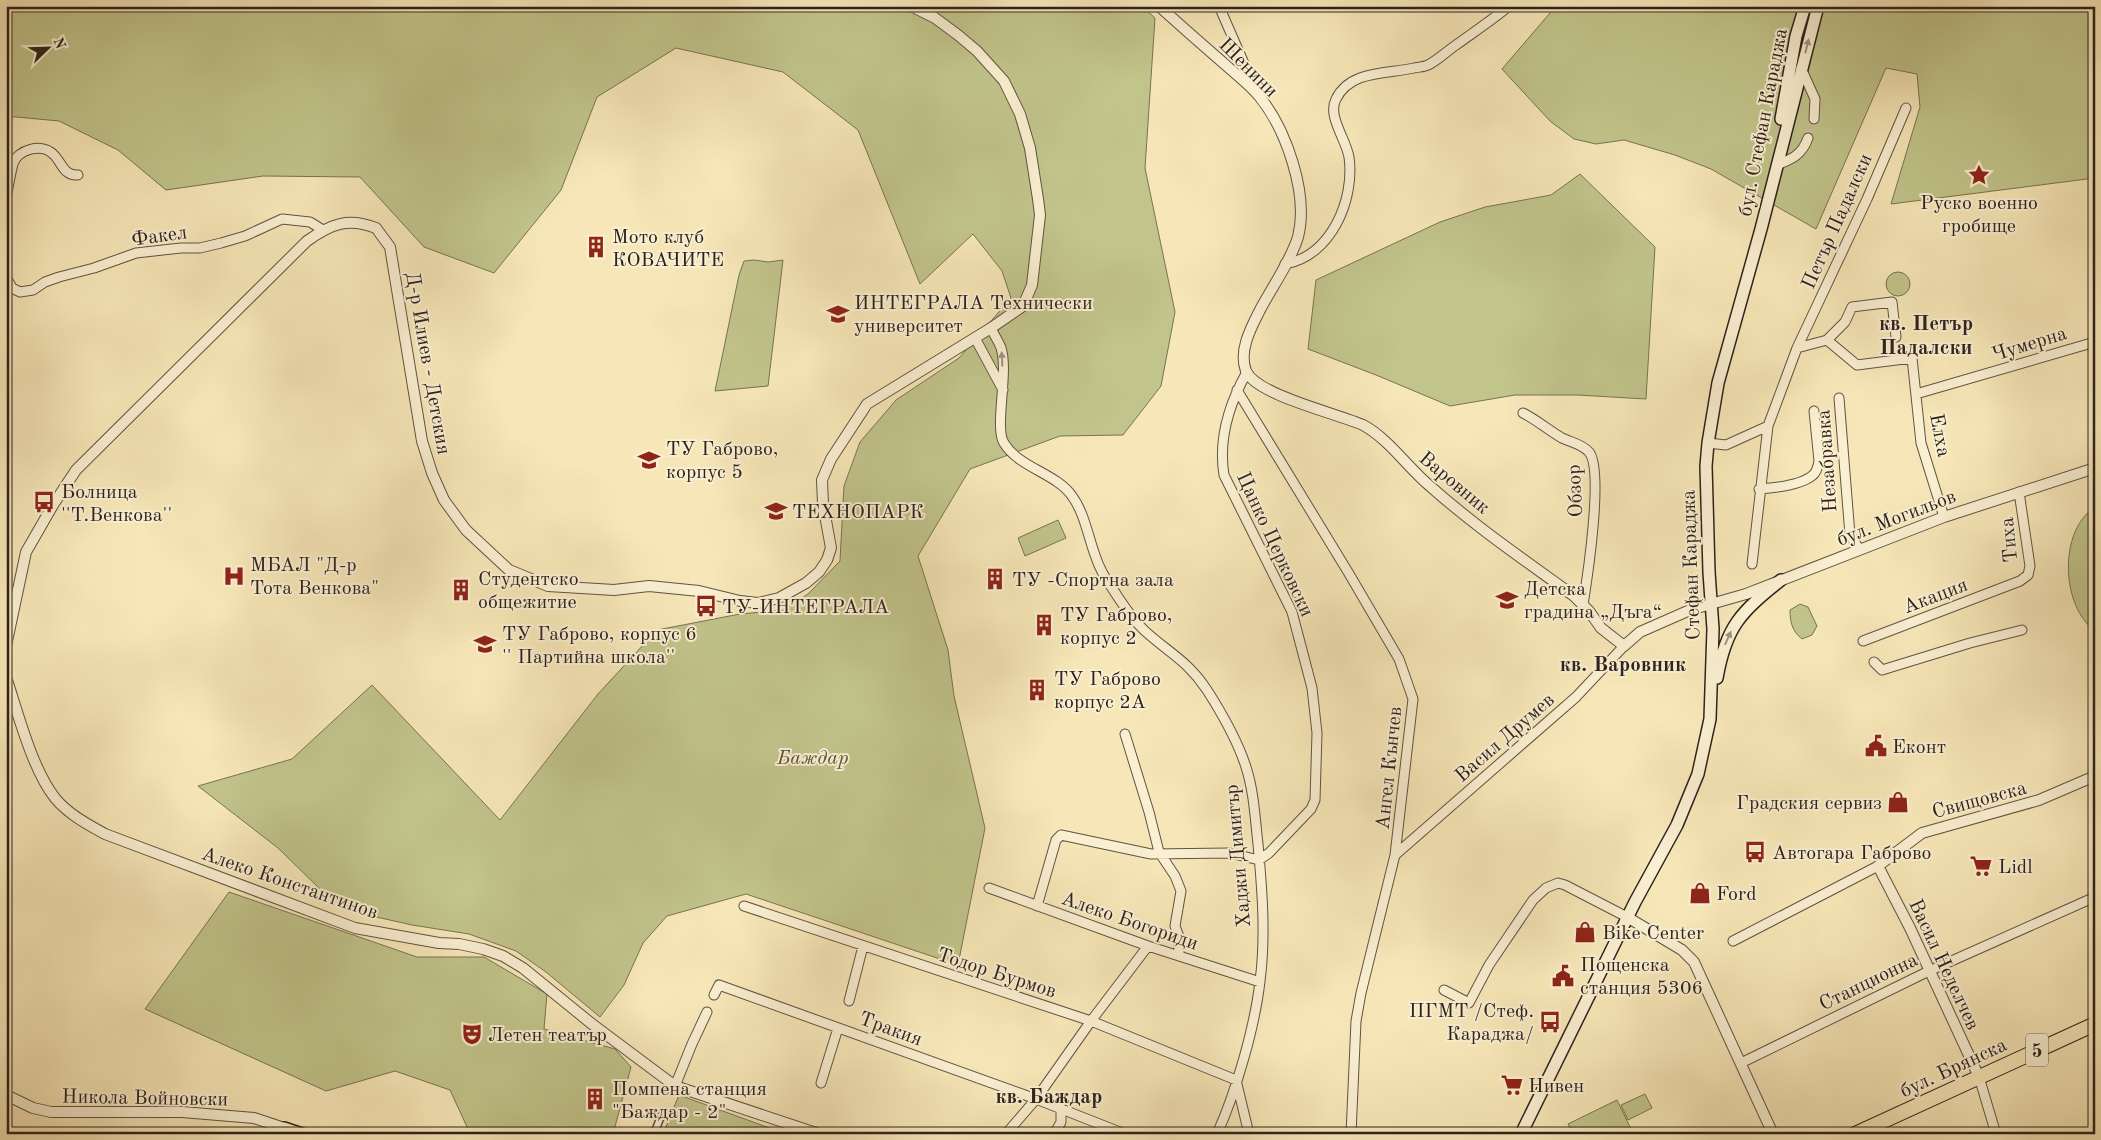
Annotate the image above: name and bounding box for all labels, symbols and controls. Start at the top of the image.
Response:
north arrow [22,22,72,72]
street label: бул. Стефан Караджа [1736,27,1792,218]
street label: Шенини [1214,35,1281,102]
text: N [51,36,68,51]
one-way arrow [1803,38,1811,53]
street label: Петър Падалски [1799,151,1877,293]
place icon: Руско военно гробище [1966,162,1992,188]
place label: Руско военно гробище [1920,194,2038,237]
street label: Факел [130,223,188,251]
place label: Мото клуб КОВАЧИТЕ [612,228,724,271]
building icon: Мото клуб КОВАЧИТЕ [583,234,609,260]
street label: Д-р Илиев - Детския [401,270,453,456]
place label: ИНТЕГРАЛА Технически университет [854,294,1093,337]
school or university icon: ИНТЕГРАЛА Технически университет [825,301,851,327]
district label: кв. Петър Падалски [1879,314,1973,359]
street label: Чумерна [1990,324,2070,366]
one-way arrow [998,351,1006,367]
street label: Незабравка [1814,409,1842,513]
street label: Елха [1925,412,1953,459]
place label: ТУ Габрово, корпус 5 [666,440,778,483]
school or university icon: ТУ Габрово, корпус 5 [636,447,662,473]
street label: Варовник [1415,448,1493,519]
street label: Обзор [1565,464,1587,518]
street label: Цанко Церковски [1232,469,1316,620]
place label: Болница ''Т.Венкова'' [61,483,172,526]
street label: бул. Могильов [1834,487,1959,551]
bus stop icon: Болница ''Т.Венкова'' [31,489,57,515]
street label: Стефан Караджа [1679,489,1705,640]
school or university icon: ТЕХНОПАРК [763,498,789,524]
place label: ТЕХНОПАРК [792,503,924,523]
street label: Тиха [1998,516,2022,563]
place label: МБАЛ "Д-р Тота Венкова" [250,556,379,599]
hospital icon: МБАЛ "Д-р Тота Венкова" [221,563,247,589]
building icon: ТУ -Спортна зала [982,566,1008,592]
place label: Студентско общежитие [478,570,579,613]
place label: ТУ -Спортна зала [1012,571,1174,591]
street label: Акация [1901,575,1971,618]
building icon: Студентско общежитие [448,577,474,603]
place label: Детска градина „Дъга“ [1524,580,1662,623]
school or university icon: Детска градина „Дъга“ [1494,587,1520,613]
bus stop icon: ТУ-ИНТЕГРАЛА [693,593,719,619]
place label: ТУ-ИНТЕГРАЛА [722,598,889,618]
place label: ТУ Габрово, корпус 2 [1060,606,1172,649]
building icon: ТУ Габрово, корпус 2 [1031,612,1057,638]
place label: ТУ Габрово, корпус 6 '' Партийна школа'' [502,625,697,668]
school or university icon: ТУ Габрово, корпус 6 '' Партийна школа'' [472,631,498,657]
one-way arrow [1724,631,1732,645]
district label: кв. Варовник [1560,655,1686,676]
place label: ТУ Габрово корпус 2А [1054,670,1161,713]
building icon: ТУ Габрово корпус 2А [1024,677,1050,703]
street label: Васил Друмев [1452,690,1559,787]
street label: Ангел Кънчев [1374,706,1406,831]
public building icon: Еконт [1863,733,1889,759]
place label: Еконт [1892,738,1946,758]
park label: Баждар [776,749,849,769]
street label: Свищовска [1930,779,2029,823]
street label: Хаджи Димитър [1223,783,1255,928]
shop icon: Градския сервиз [1885,789,1911,815]
place label: Градския сервиз [1736,794,1882,814]
bus stop icon: Автогара Габрово [1742,839,1768,865]
street label: Алеко Константинов [199,844,380,924]
place label: Автогара Габрово [1772,844,1932,864]
supermarket icon: Lidl [1968,853,1994,879]
place label: Lidl [1998,858,2033,878]
shop icon: Ford [1687,880,1713,906]
place label: Ford [1716,885,1757,905]
street label: Алеко Богориди [1058,889,1200,955]
street label: Васил Неделчев [1904,896,1982,1033]
shop icon: Bike Center [1572,919,1598,945]
place label: Bike Center [1602,924,1704,944]
street label: Тодор Бурмов [934,945,1058,1003]
street label: Станционна [1816,950,1922,1015]
place label: Пощенска станция 5306 [1580,956,1703,999]
public building icon: Пощенска станция 5306 [1550,963,1576,989]
place label: ПГМТ /Стеф. Караджа/ [1409,1002,1534,1045]
street label: Тракия [856,1009,925,1051]
bus stop icon: ПГМТ /Стеф. Караджа/ [1537,1009,1563,1035]
theatre icon: Летен театър [459,1021,485,1047]
place label: Летен театър [488,1026,607,1046]
road number: 5 [2026,1034,2048,1066]
street label: бул. Брянска [1897,1035,2010,1102]
supermarket icon: Нивен [1499,1072,1525,1098]
place label: Нивен [1528,1077,1584,1097]
place label: Помпена станция "Баждар - 2" [612,1080,767,1123]
building icon: Помпена станция "Баждар - 2" [582,1086,608,1112]
district label: кв. Баждар [996,1087,1102,1108]
street label: Никола Войновски [62,1088,228,1110]

